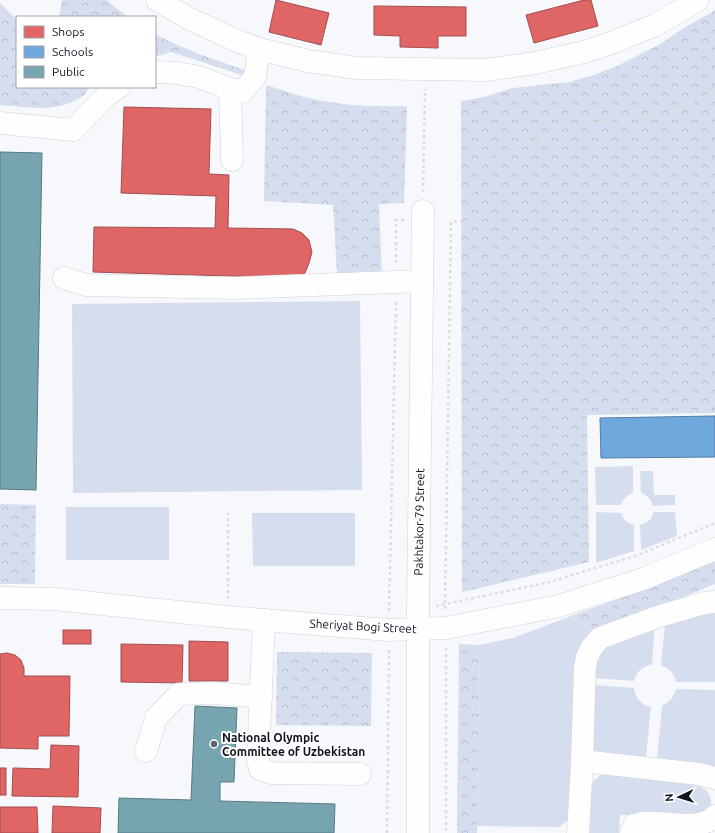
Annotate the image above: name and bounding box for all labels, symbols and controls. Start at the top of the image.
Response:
legend [16,16,156,88]
text: Shops [52,25,84,38]
text: Schools [52,45,93,58]
text: Public [52,65,85,78]
street label: Pakhtakor-79 Street [412,468,426,576]
street label: Sheriyat Bogi Street [309,617,417,635]
place label: National Olympic Committee of Uzbekistan [222,731,365,758]
marker: National Olympic Committee of Uzbekistan [209,739,219,749]
north arrow [659,777,699,817]
text: N [663,793,675,802]

